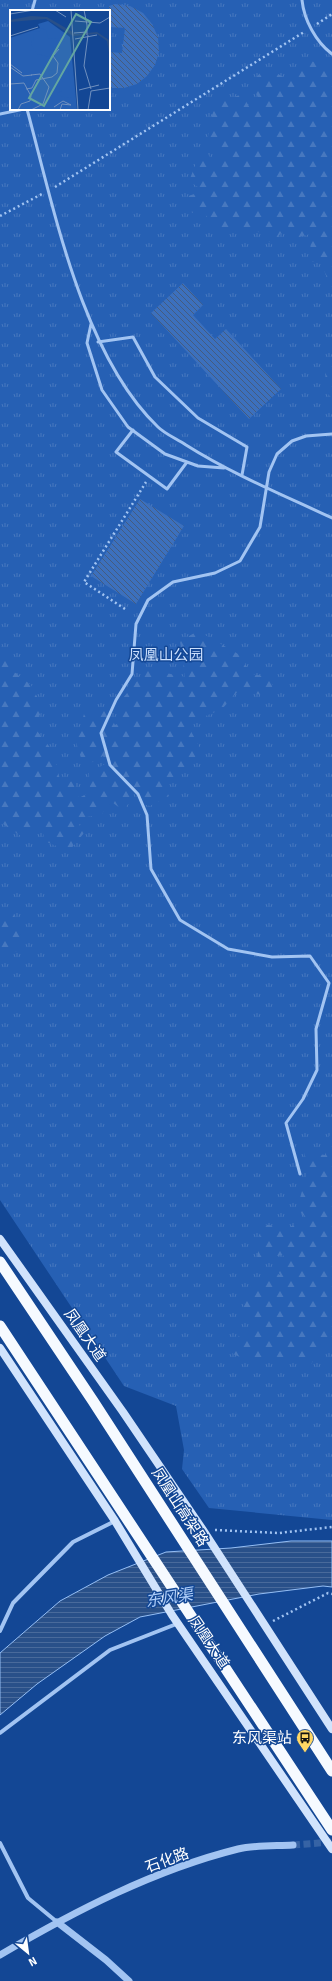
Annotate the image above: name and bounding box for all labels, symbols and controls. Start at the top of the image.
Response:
inset map [10,10,110,110]
park label: 凤凰山公园 [128,646,204,664]
street label: 凤凰大道 [60,1305,110,1365]
street label: 凤凰山高架路 [148,1464,212,1550]
water label: 东风渠 [144,1584,196,1612]
street label: 凤凰大道 [185,1612,233,1672]
bus stop icon: 东风渠站 [295,1728,315,1753]
place label: 东风渠站 [232,1729,292,1747]
street label: 石化路 [143,1844,191,1876]
north arrow [8,1933,48,1973]
text: N [26,1954,39,1969]

